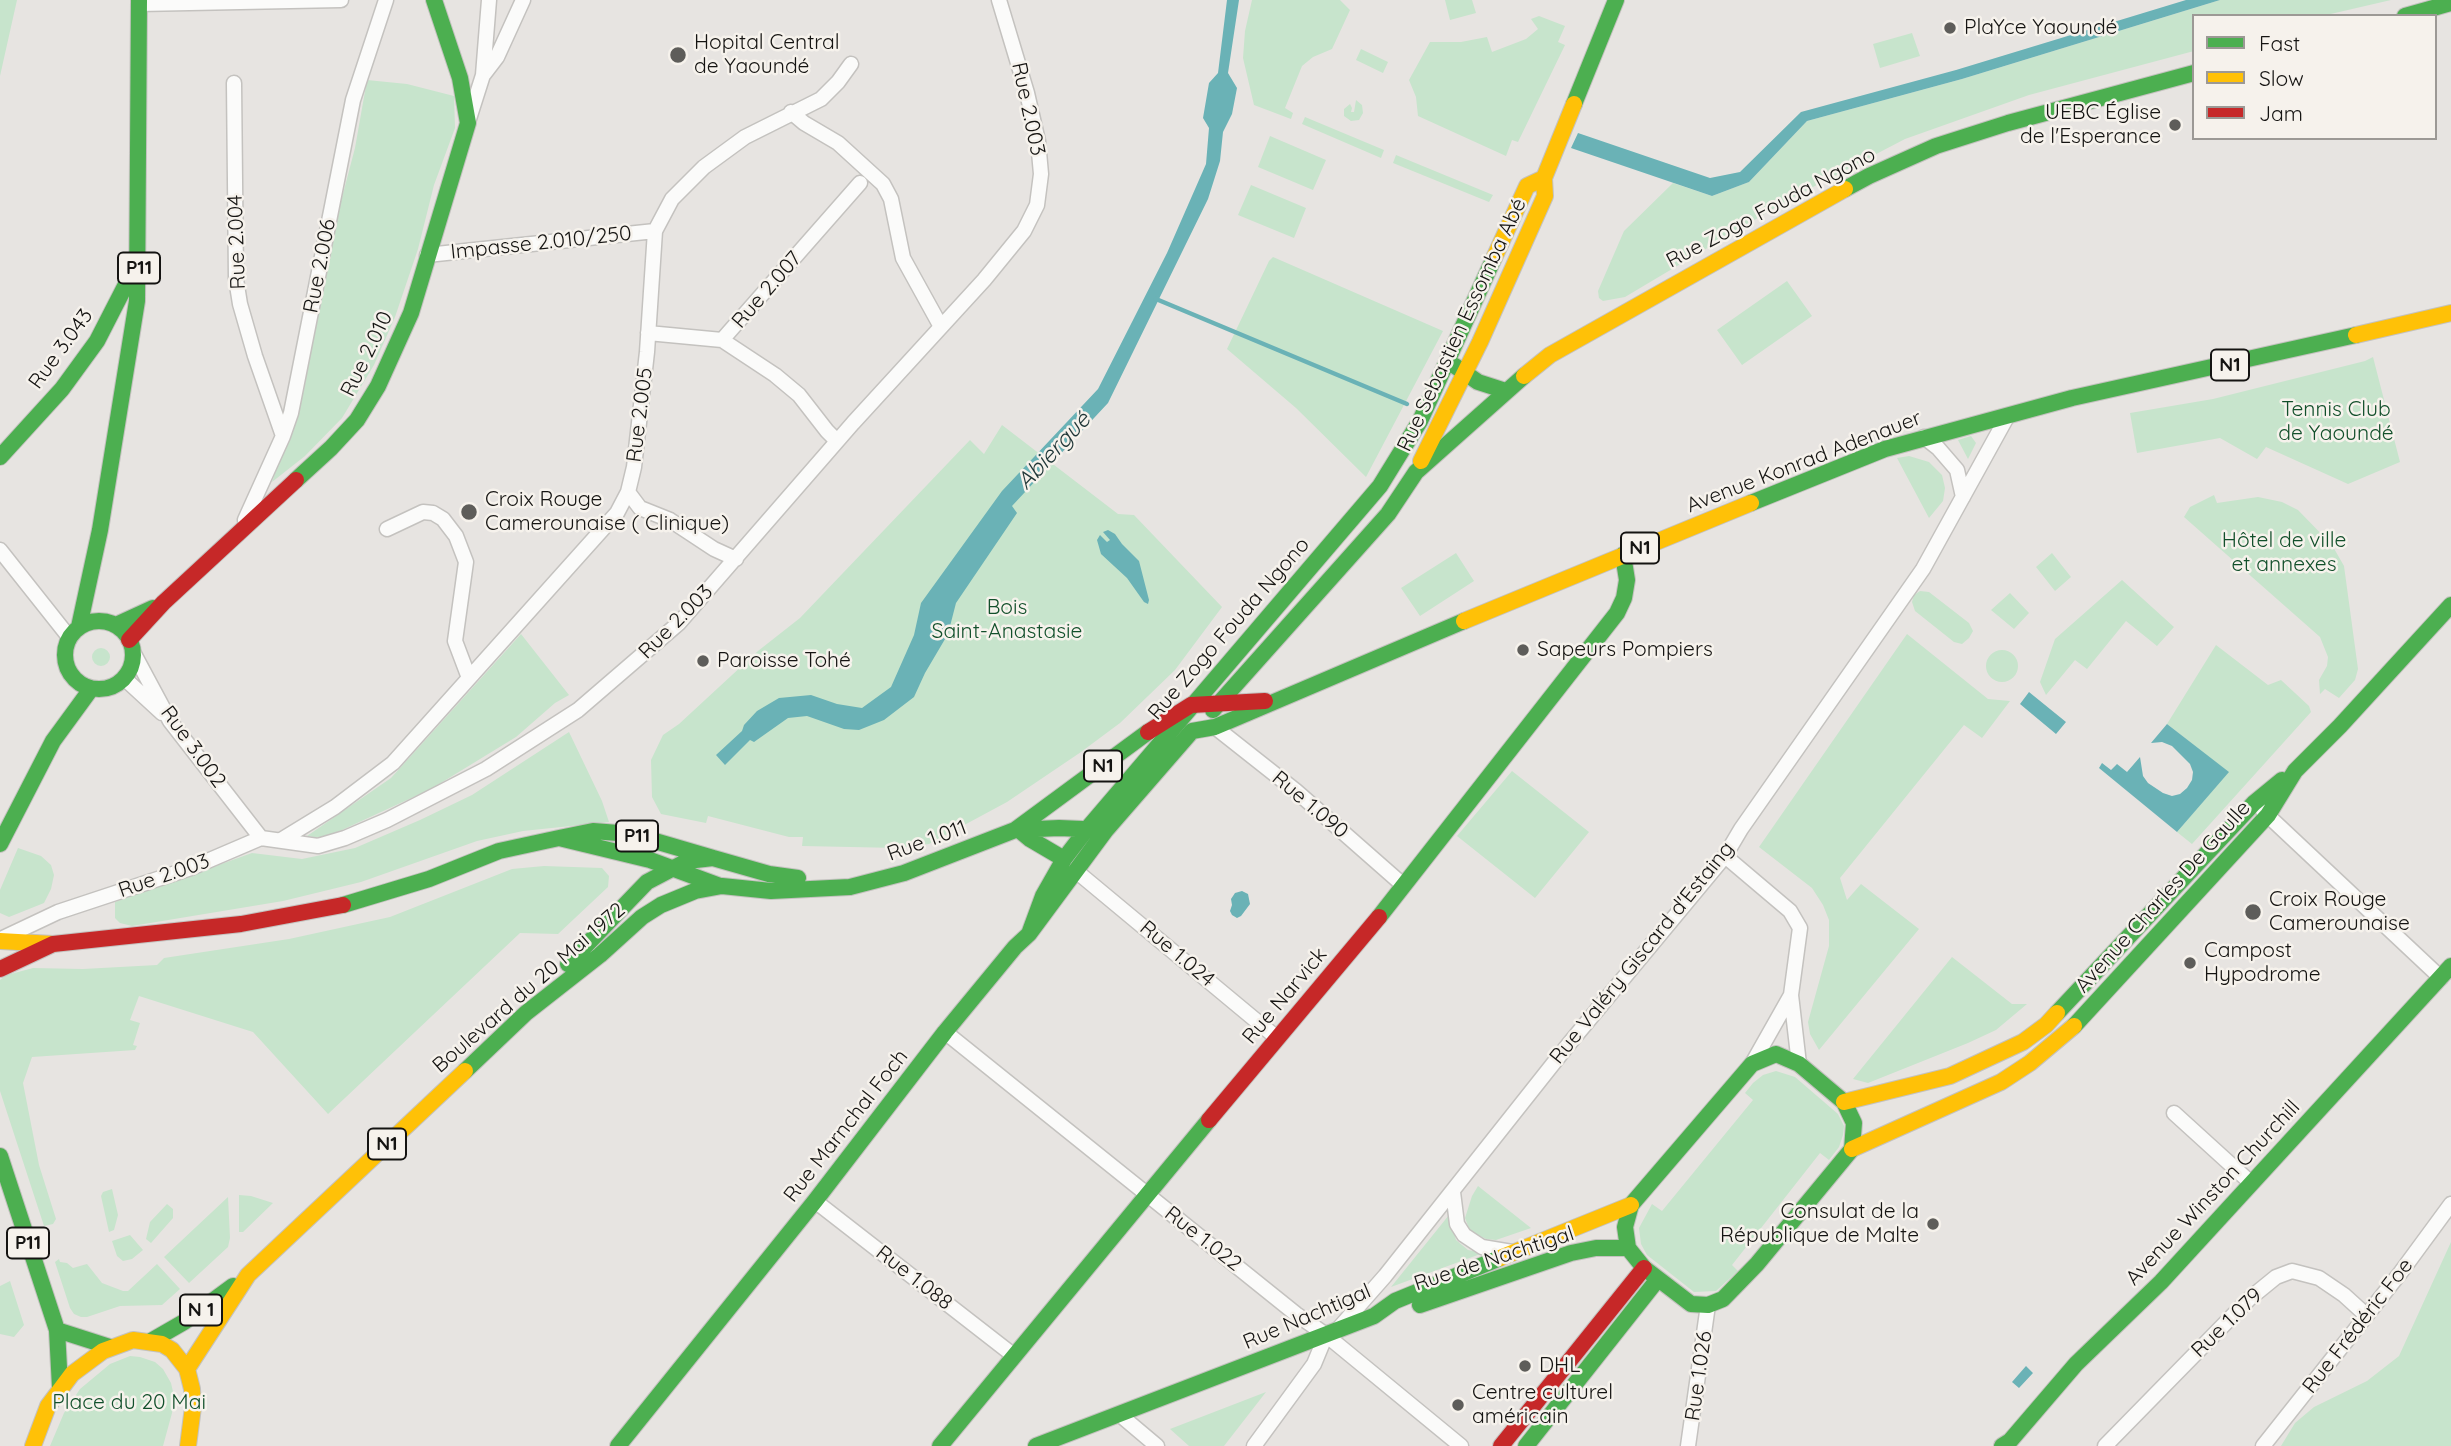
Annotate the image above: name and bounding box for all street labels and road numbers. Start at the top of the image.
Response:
street label: Rue 2.003 [1006,60,1050,158]
street label: Rue Zogo Fouda Ngono [1662,142,1880,274]
street label: Rue 2.004 [223,194,251,290]
street label: Rue Sebastien Essomba Abé [1392,194,1532,456]
street label: Rue 2.006 [299,217,341,315]
street label: Impasse 2.010/250 [449,221,633,265]
street label: Rue 2.007 [727,246,807,334]
road number: P11 [118,252,160,284]
street label: Rue 3.043 [24,304,98,394]
street label: Rue 2.010 [336,307,398,401]
road number: N1 [2211,350,2249,380]
street label: Rue 2.005 [622,366,658,464]
street label: Avenue Konrad Adenauer [1683,405,1925,519]
street label: Rue Zogo Fouda Ngono [1143,533,1315,725]
road number: N1 [1621,533,1659,564]
street label: Rue 2.003 [634,580,718,664]
street label: Rue 3.002 [155,701,231,793]
road number: N1 [1084,750,1122,782]
street label: Rue 1.090 [1267,766,1353,844]
street label: Avenue Charles De Gaulle [2070,796,2256,998]
street label: Rue 1.011 [884,815,970,867]
road number: P11 [616,820,658,852]
street label: Rue Valéry Giscard d'Estaing [1544,837,1740,1069]
street label: Rue 2.003 [115,849,213,903]
street label: Boulevard du 20 Mai 1972 [428,898,630,1078]
street label: Rue 1.024 [1134,915,1220,993]
street label: Rue Narvick [1237,943,1333,1049]
street label: Rue Marnchal Foch [779,1045,913,1207]
street label: Avenue Winston Churchill [2121,1095,2305,1291]
road number: N1 [368,1128,406,1160]
street label: Rue 1.022 [1159,1201,1247,1277]
street label: Rue de Nachtigal [1411,1221,1577,1297]
road number: P11 [7,1228,49,1259]
street label: Rue 1.088 [871,1240,957,1316]
street label: Rue Frédéric Foe [2297,1253,2419,1399]
street label: Rue Nachtigal [1239,1279,1375,1355]
street label: Rue 1.079 [2186,1283,2268,1363]
road number: N 1 [180,1294,222,1326]
street label: Rue 1.026 [1680,1329,1718,1423]

